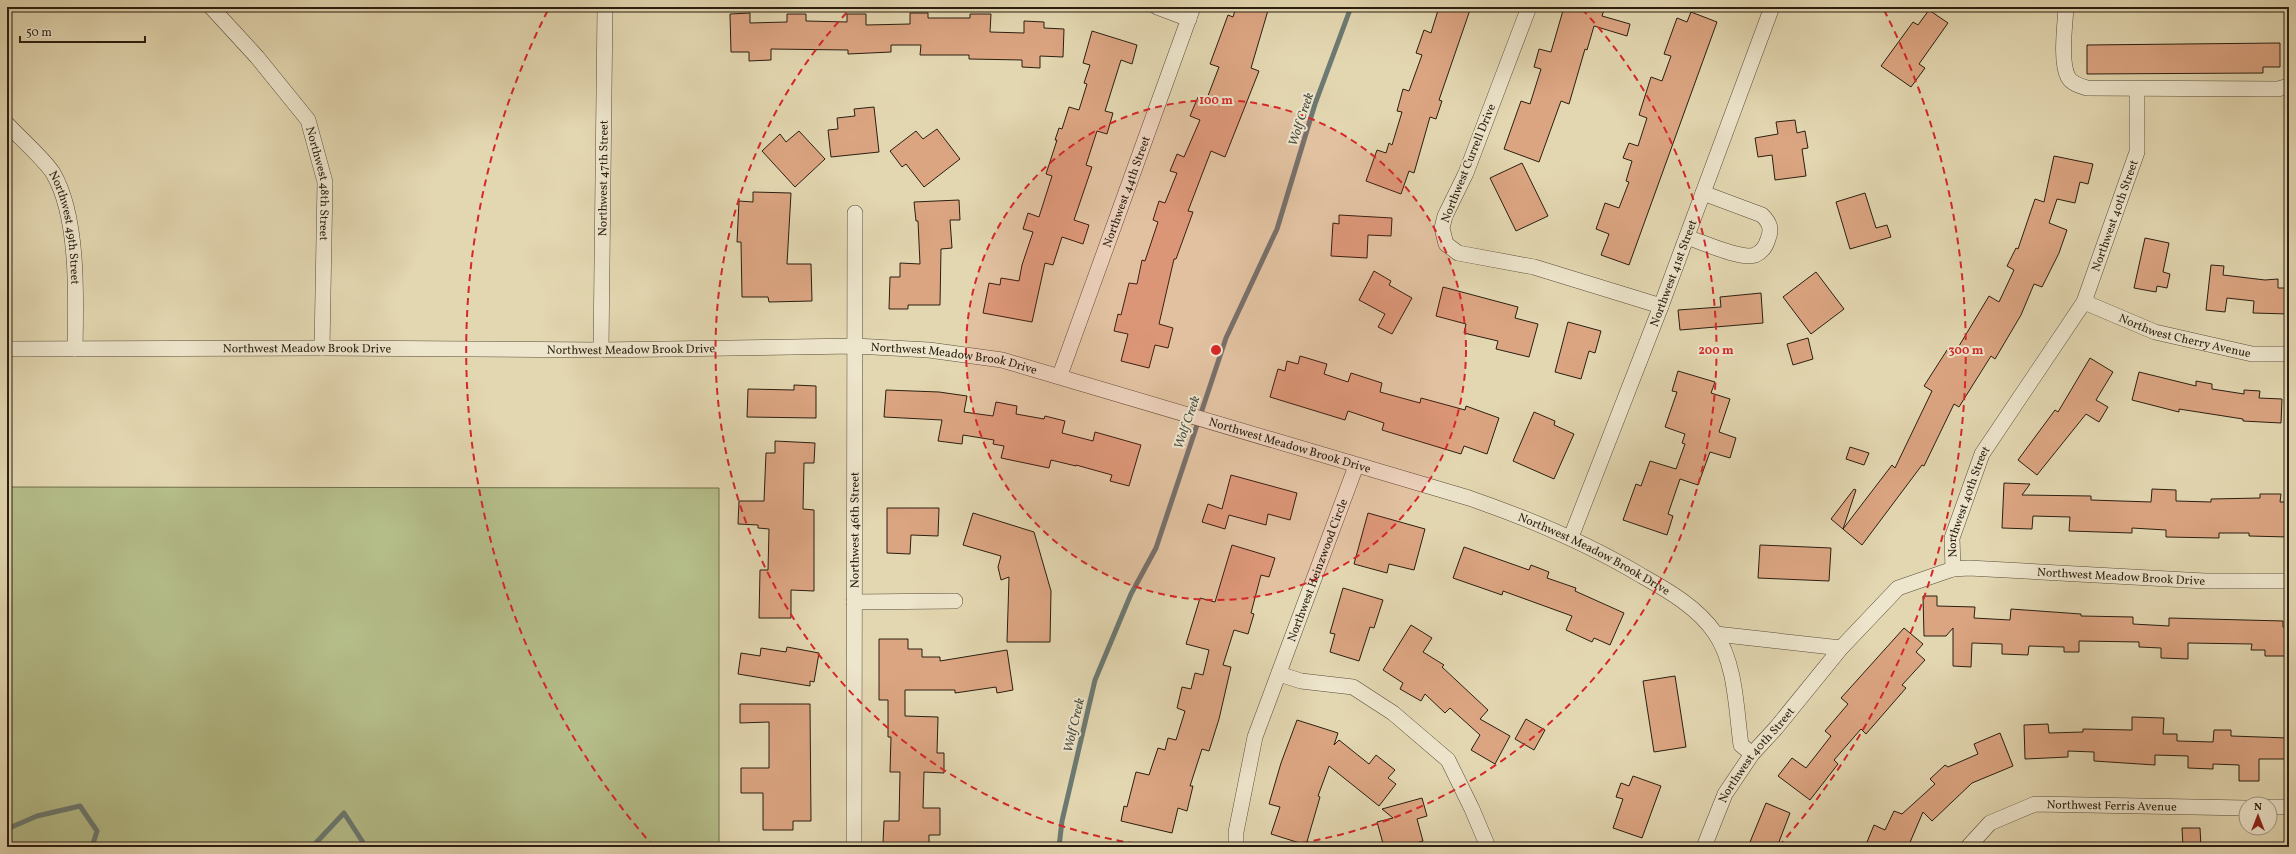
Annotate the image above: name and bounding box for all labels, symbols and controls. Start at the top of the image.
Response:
scale bar [20,18,145,44]
text: 50 m [26,25,52,41]
water label: Wolf Creek [1285,91,1319,149]
text: 100 m [1199,93,1233,109]
street label: Northwest Currell Drive [1438,101,1500,225]
street label: Northwest 47th Street [595,120,613,236]
street label: Northwest 48th Street [301,125,332,241]
street label: Northwest 44th Street [1100,134,1155,250]
street label: Northwest 40th Street [2088,158,2143,274]
street label: Northwest 49th Street [44,168,82,285]
street label: Northwest 41st Street [1647,218,1701,329]
street label: Northwest Cherry Avenue [2116,311,2253,363]
street label: Northwest Meadow Brook Drive [870,340,1039,379]
street label: Northwest Meadow Brook Drive [223,341,392,357]
street label: Northwest Meadow Brook Drive [547,341,716,359]
centre of rings [1209,343,1223,357]
text: 200 m [1698,343,1734,359]
text: 300 m [1949,343,1984,359]
water label: Wolf Creek [1170,394,1205,452]
street label: Northwest Meadow Brook Drive [1207,414,1373,478]
street label: Northwest 40th Street [1945,443,1994,558]
street label: Northwest 46th Street [847,472,864,588]
street label: Northwest Heinzwood Circle [1284,496,1352,644]
street label: Northwest Meadow Brook Drive [1515,510,1673,600]
street label: Northwest Meadow Brook Drive [2037,565,2206,590]
water label: Wolf Creek [1060,697,1090,754]
street label: Northwest 40th Street [1715,704,1799,805]
north arrow [2238,796,2278,836]
street label: Northwest Ferris Avenue [2046,797,2177,816]
text: N [2254,800,2262,815]

